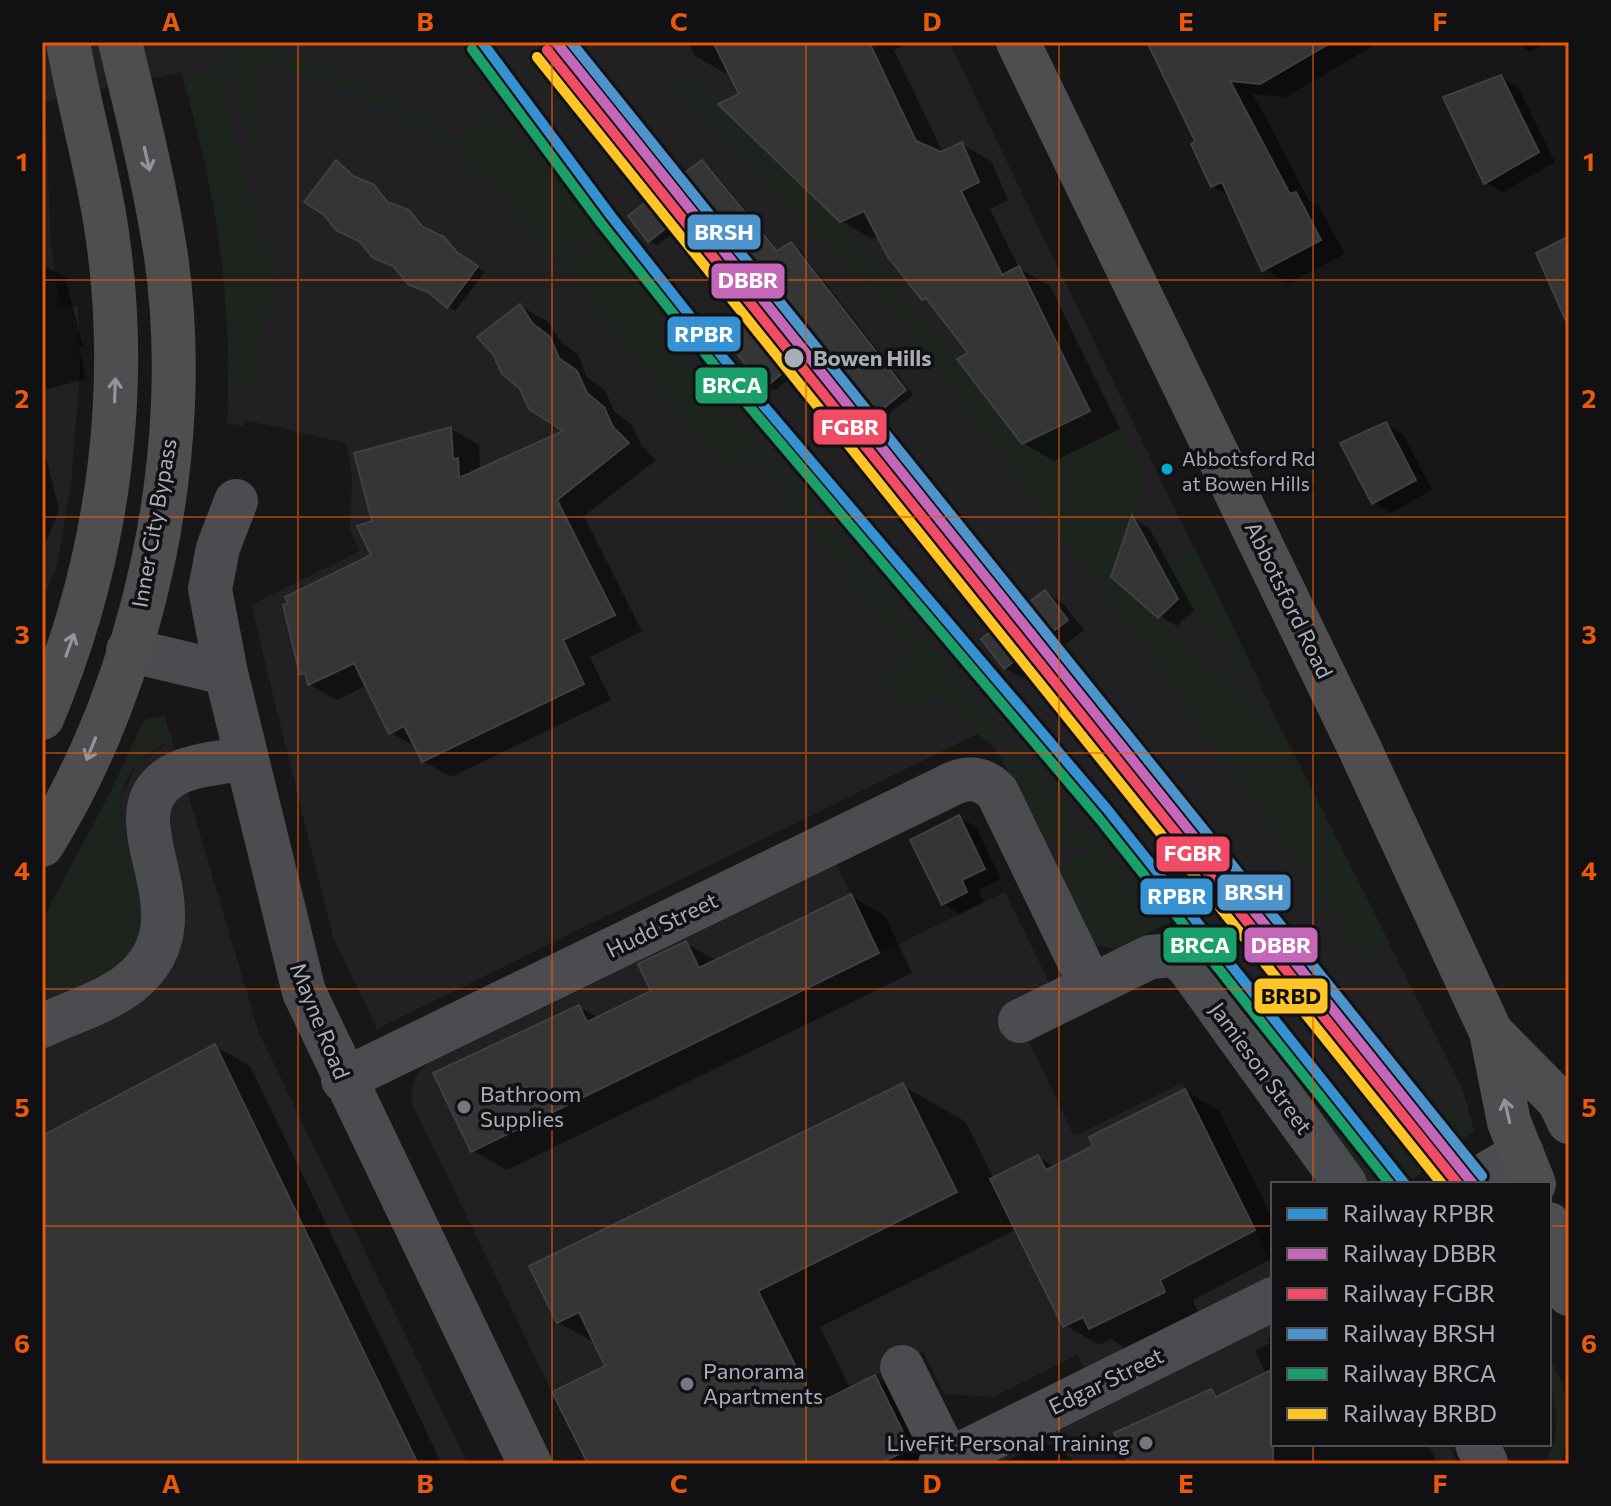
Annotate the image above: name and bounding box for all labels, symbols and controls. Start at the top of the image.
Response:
text: A [162,5,181,36]
text: B [416,5,434,36]
text: C [670,5,688,36]
text: D [922,5,942,36]
text: E [1178,5,1194,36]
text: F [1432,5,1448,36]
text: 1 [16,145,28,176]
one-way arrow [140,145,155,171]
text: 1 [1583,145,1595,176]
line badge: BRSH [686,213,762,251]
text: BRSH [694,218,754,245]
line badge: DBBR [710,262,786,300]
text: DBBR [718,266,778,293]
line badge: RPBR [666,315,742,353]
text: RPBR [674,320,734,347]
place label: Bowen Hills [813,344,931,371]
marker: Bowen Hills [782,346,806,370]
line badge: BRCA [694,366,769,405]
text: BRCA [702,371,762,398]
one-way arrow [107,377,122,404]
text: 2 [15,382,29,413]
text: 2 [1582,382,1596,413]
line badge: FGBR [812,408,888,446]
text: FGBR [821,413,879,440]
street label: Inner City Bypass [125,436,182,610]
place label: Abbotsford Rd at Bowen Hills [1182,446,1315,495]
marker: Abbotsford Rd at Bowen Hills [1159,461,1175,477]
street label: Abbotsford Road [1240,517,1339,683]
text: 3 [14,618,30,649]
text: 3 [1581,618,1597,649]
one-way arrow [64,634,78,658]
one-way arrow [83,736,98,761]
line badge: FGBR [1155,835,1231,873]
text: FGBR [1164,839,1222,866]
text: 4 [14,854,30,885]
text: 4 [1581,854,1597,885]
line badge: BRSH [1216,873,1292,912]
line badge: RPBR [1139,877,1214,916]
text: BRSH [1224,878,1284,905]
text: RPBR [1147,882,1207,909]
street label: Hudd Street [602,886,722,963]
line badge: BRCA [1162,926,1238,964]
line badge: DBBR [1243,926,1319,964]
text: BRCA [1170,931,1230,958]
text: DBBR [1251,931,1311,958]
street label: Mayne Road [285,959,356,1083]
line badge: BRBD [1253,977,1329,1015]
text: BRBD [1261,982,1321,1009]
street label: Jamieson Street [1204,996,1318,1139]
place label: Bathroom Supplies [480,1080,581,1132]
text: 5 [14,1091,30,1122]
text: 5 [1581,1091,1597,1122]
marker: Bathroom Supplies [455,1098,473,1116]
one-way arrow [1499,1099,1514,1125]
legend [1271,1182,1551,1446]
text: Railway RPBR [1343,1198,1495,1227]
text: Railway DBBR [1343,1238,1497,1267]
text: Railway FGBR [1343,1278,1495,1307]
text: Railway BRSH [1343,1318,1496,1347]
text: 6 [14,1327,30,1358]
text: 6 [1581,1327,1597,1358]
street label: Edgar Street [1044,1341,1168,1420]
place label: Panorama Apartments [703,1357,823,1409]
text: Railway BRCA [1343,1358,1496,1387]
marker: Panorama Apartments [678,1375,696,1393]
text: Railway BRBD [1343,1398,1497,1427]
place label: LiveFit Personal Training [886,1429,1130,1456]
marker: LiveFit Personal Training [1137,1434,1155,1452]
text: A [162,1467,181,1498]
text: B [416,1467,434,1498]
text: C [670,1467,688,1498]
text: D [922,1467,942,1498]
text: E [1178,1467,1194,1498]
text: F [1432,1467,1448,1498]

